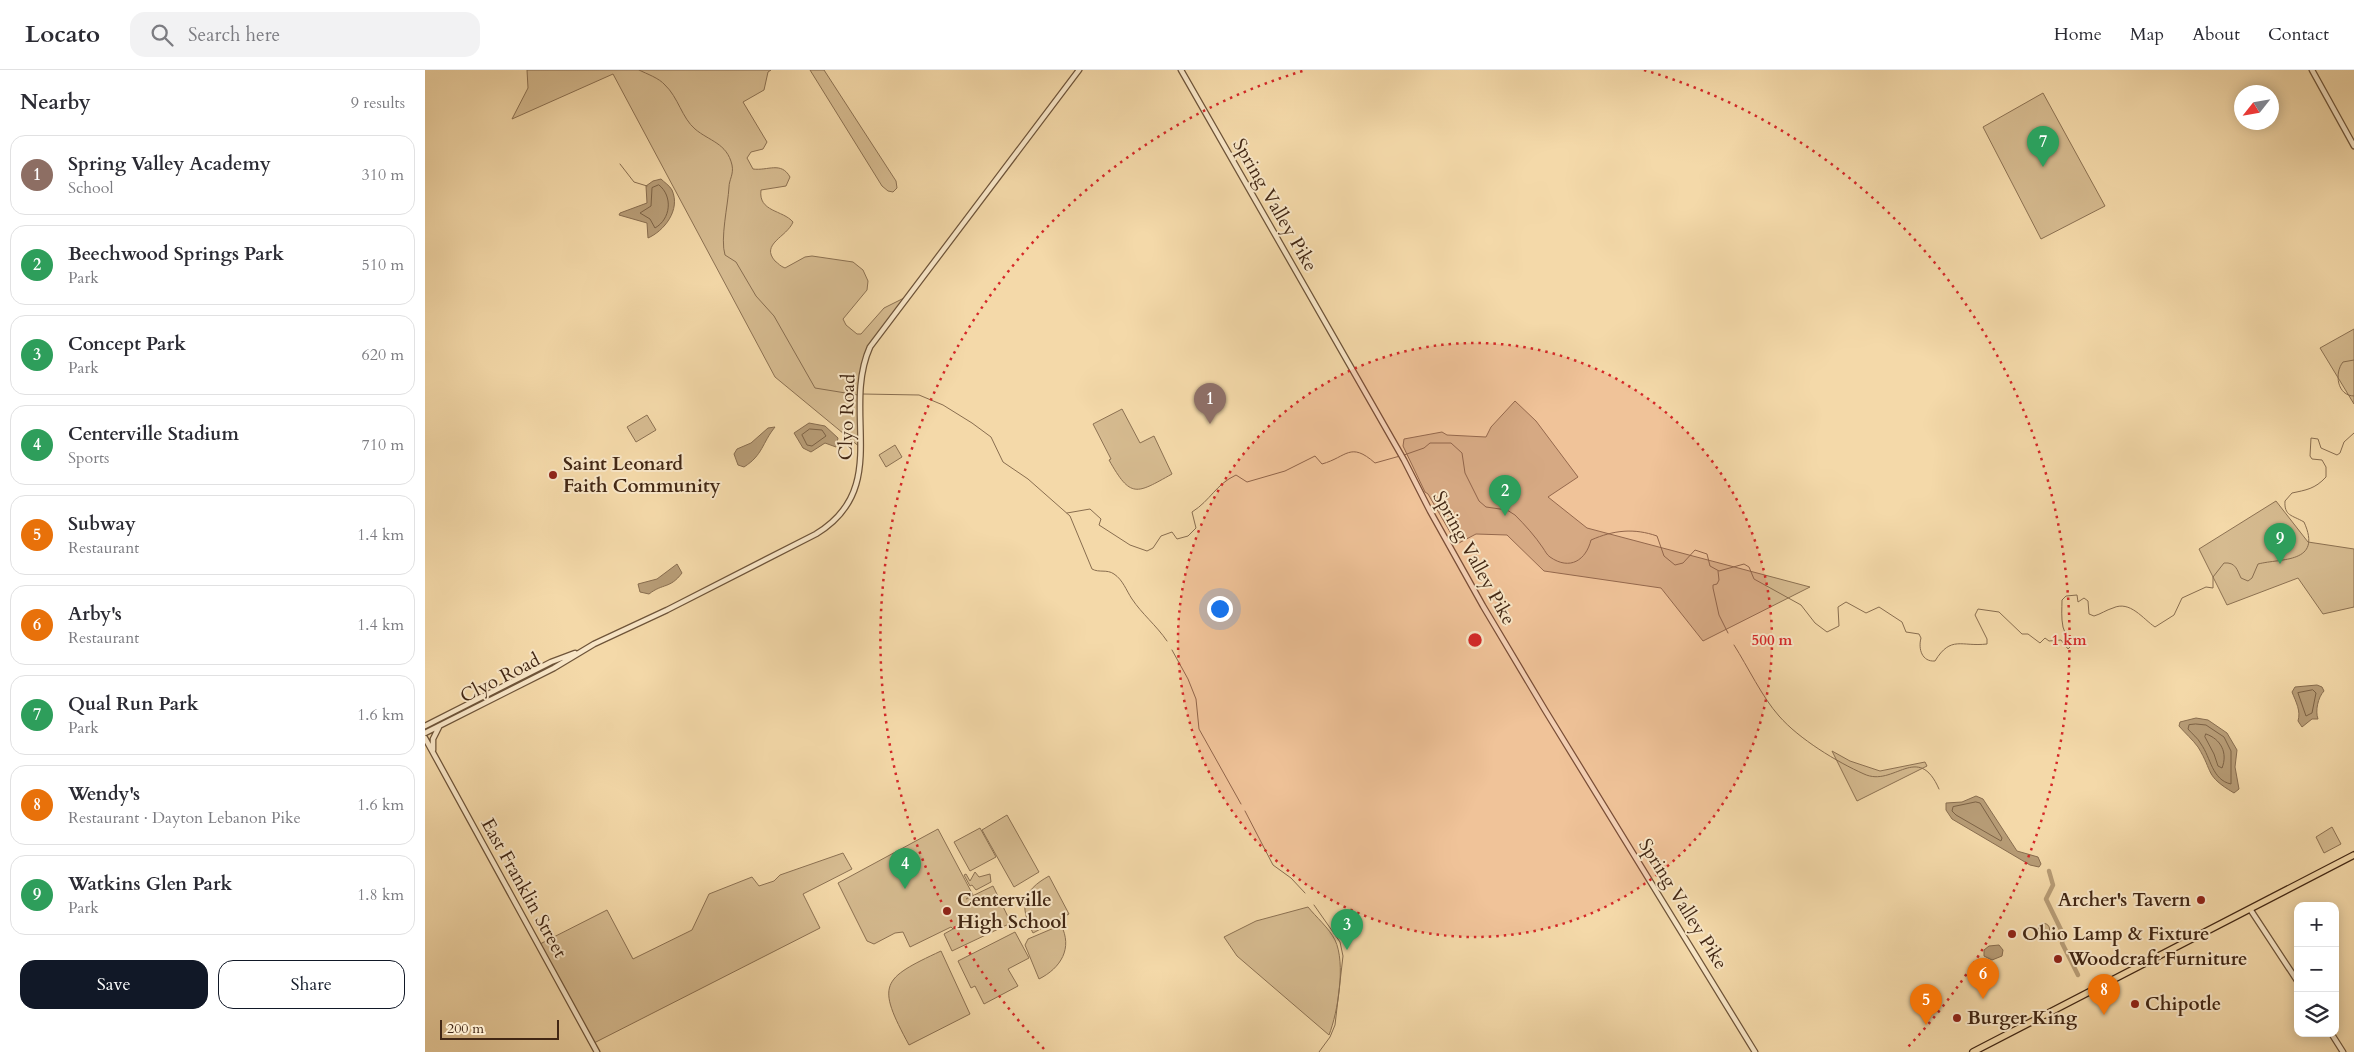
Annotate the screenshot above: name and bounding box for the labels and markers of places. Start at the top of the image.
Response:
pin: 7 [2027,126,2059,167]
pin: 1 [1194,383,1226,424]
place label: Saint Leonard Faith Community [563,451,721,499]
marker: Saint Leonard Faith Community [547,469,559,481]
pin: 2 [1489,475,1521,516]
pin: 9 [2264,523,2296,564]
centre of rings [1466,631,1484,649]
pin: 4 [889,848,921,889]
place label: Centerville High School [957,887,1067,935]
place label: Archer's Tavern [2058,887,2192,913]
marker: Archer's Tavern [2195,894,2207,906]
marker: Centerville High School [941,905,953,917]
pin: 3 [1331,909,1363,950]
place label: Ohio Lamp & Fixture [2022,921,2209,947]
marker: Ohio Lamp & Fixture [2006,928,2018,940]
place label: Woodcraft Furniture [2067,946,2247,972]
marker: Woodcraft Furniture [2052,953,2064,965]
pin: 6 [1967,958,1999,999]
pin: 8 [2088,974,2120,1015]
pin: 5 [1910,984,1942,1025]
place label: Chipotle [2145,991,2221,1017]
marker: Chipotle [2129,998,2141,1010]
place label: Burger King [1967,1005,2078,1031]
marker: Burger King [1951,1012,1963,1024]

